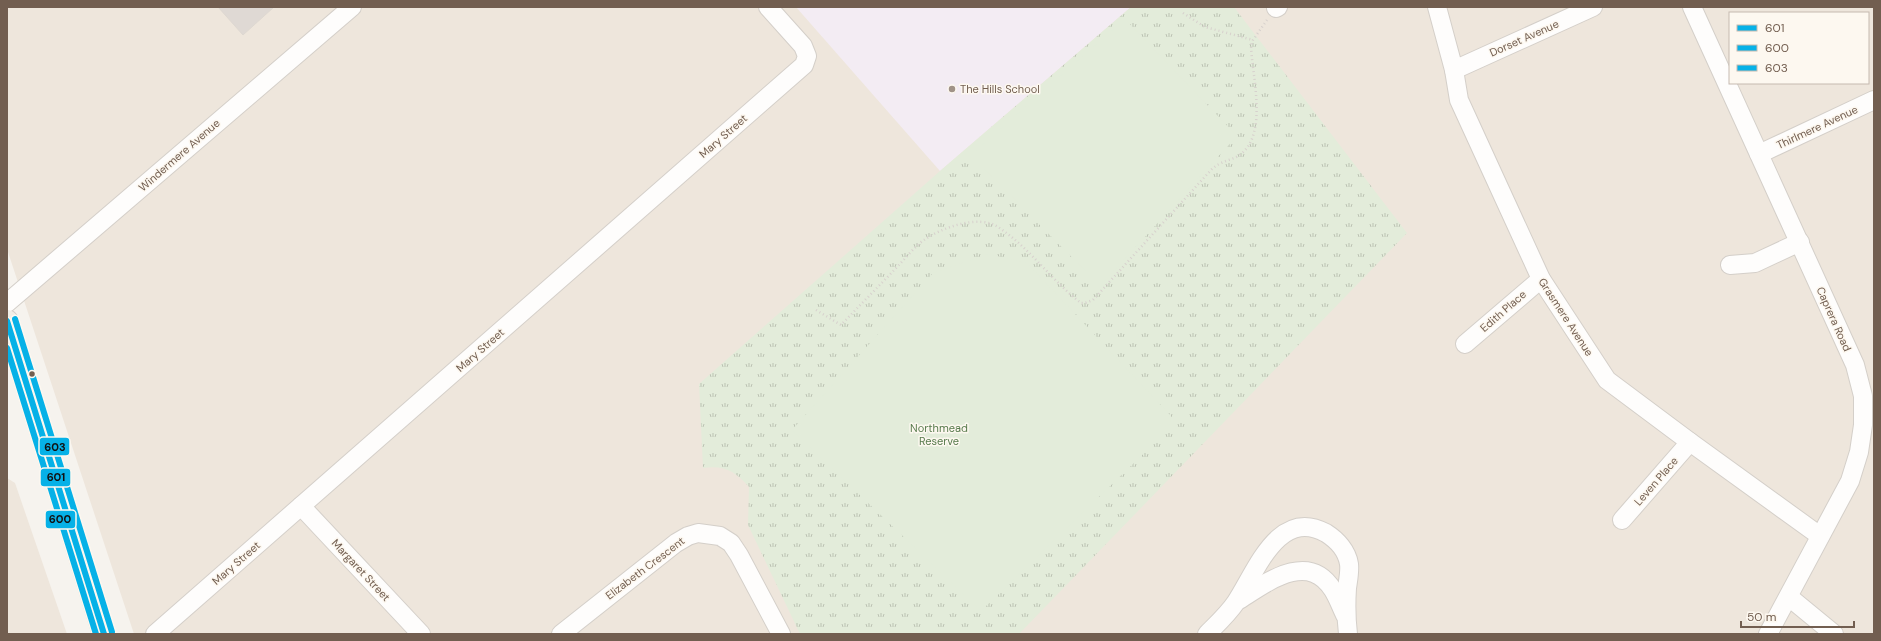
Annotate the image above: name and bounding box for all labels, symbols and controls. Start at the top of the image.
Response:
legend [1729,12,1869,84]
street label: Dorset Avenue [1487,16,1561,60]
text: 601 [1765,20,1785,36]
text: 600 [1765,40,1789,56]
text: 603 [1765,60,1788,76]
place label: The Hills School [960,82,1040,96]
marker: The Hills School [947,84,957,94]
street label: Thirlmere Avenue [1774,102,1860,152]
street label: Mary Street [696,111,750,161]
street label: Windermere Avenue [135,116,223,194]
street label: Grasmere Avenue [1536,275,1596,359]
street label: Caprera Road [1813,284,1855,354]
street label: Edith Place [1477,287,1529,335]
street label: Mary Street [453,325,507,375]
unlabelled marker [27,369,37,379]
park label: Northmead Reserve [910,421,968,448]
line badge: 603 [39,437,70,456]
text: 603 [44,440,66,454]
street label: Leven Place [1631,454,1681,508]
line badge: 601 [40,468,71,487]
text: 601 [47,470,65,484]
line badge: 600 [45,510,76,529]
text: 600 [49,512,71,526]
street label: Elizabeth Crescent [603,534,687,602]
street label: Margaret Street [329,536,393,604]
street label: Mary Street [209,538,263,588]
scale bar [1741,603,1854,629]
text: 50 m [1747,609,1776,625]

